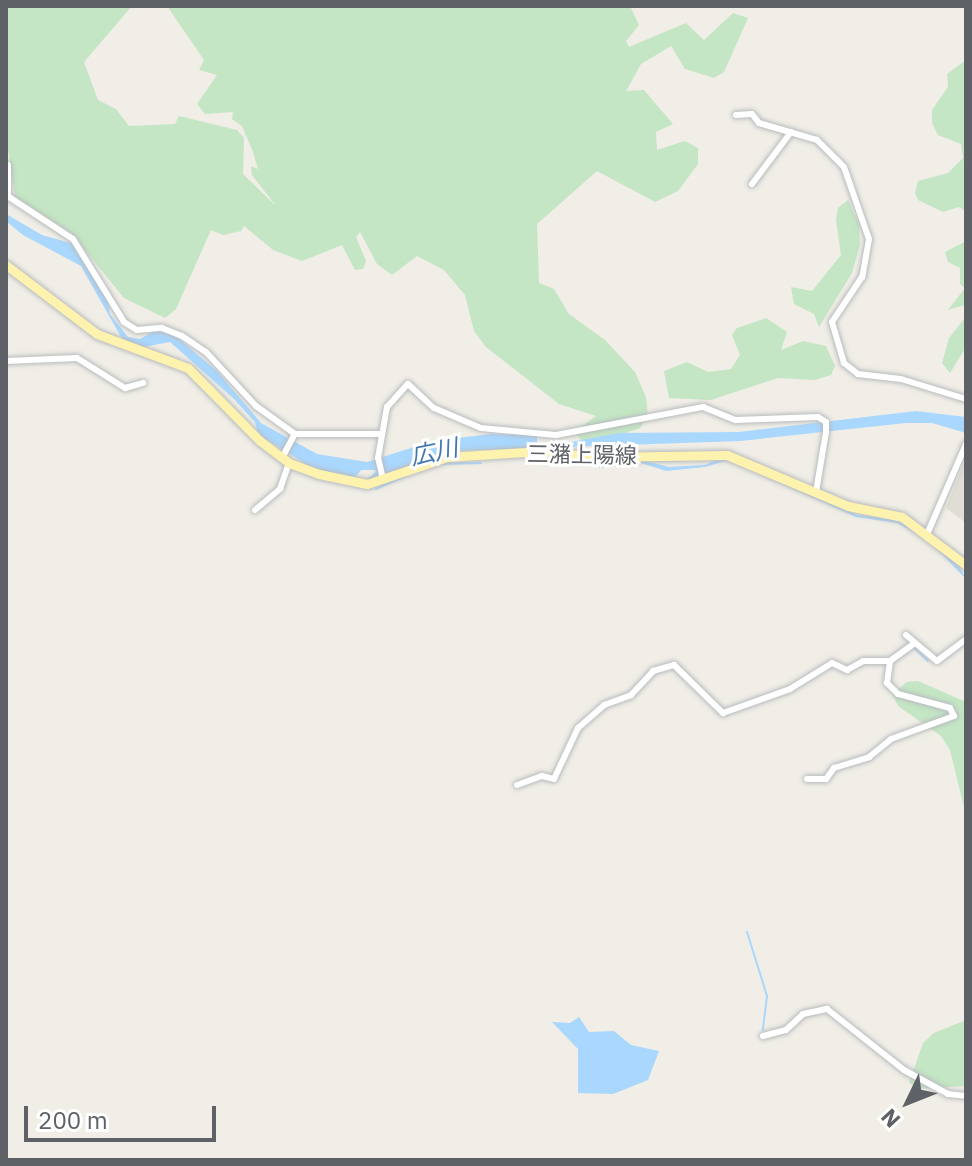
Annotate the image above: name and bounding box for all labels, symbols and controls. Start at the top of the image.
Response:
water label: 広川 [408,433,460,471]
street label: 三潴上陽線 [527,440,637,468]
north arrow [868,1062,948,1142]
scale bar [28,1090,220,1140]
text: N [874,1103,906,1134]
text: 200 m [38,1104,108,1136]

